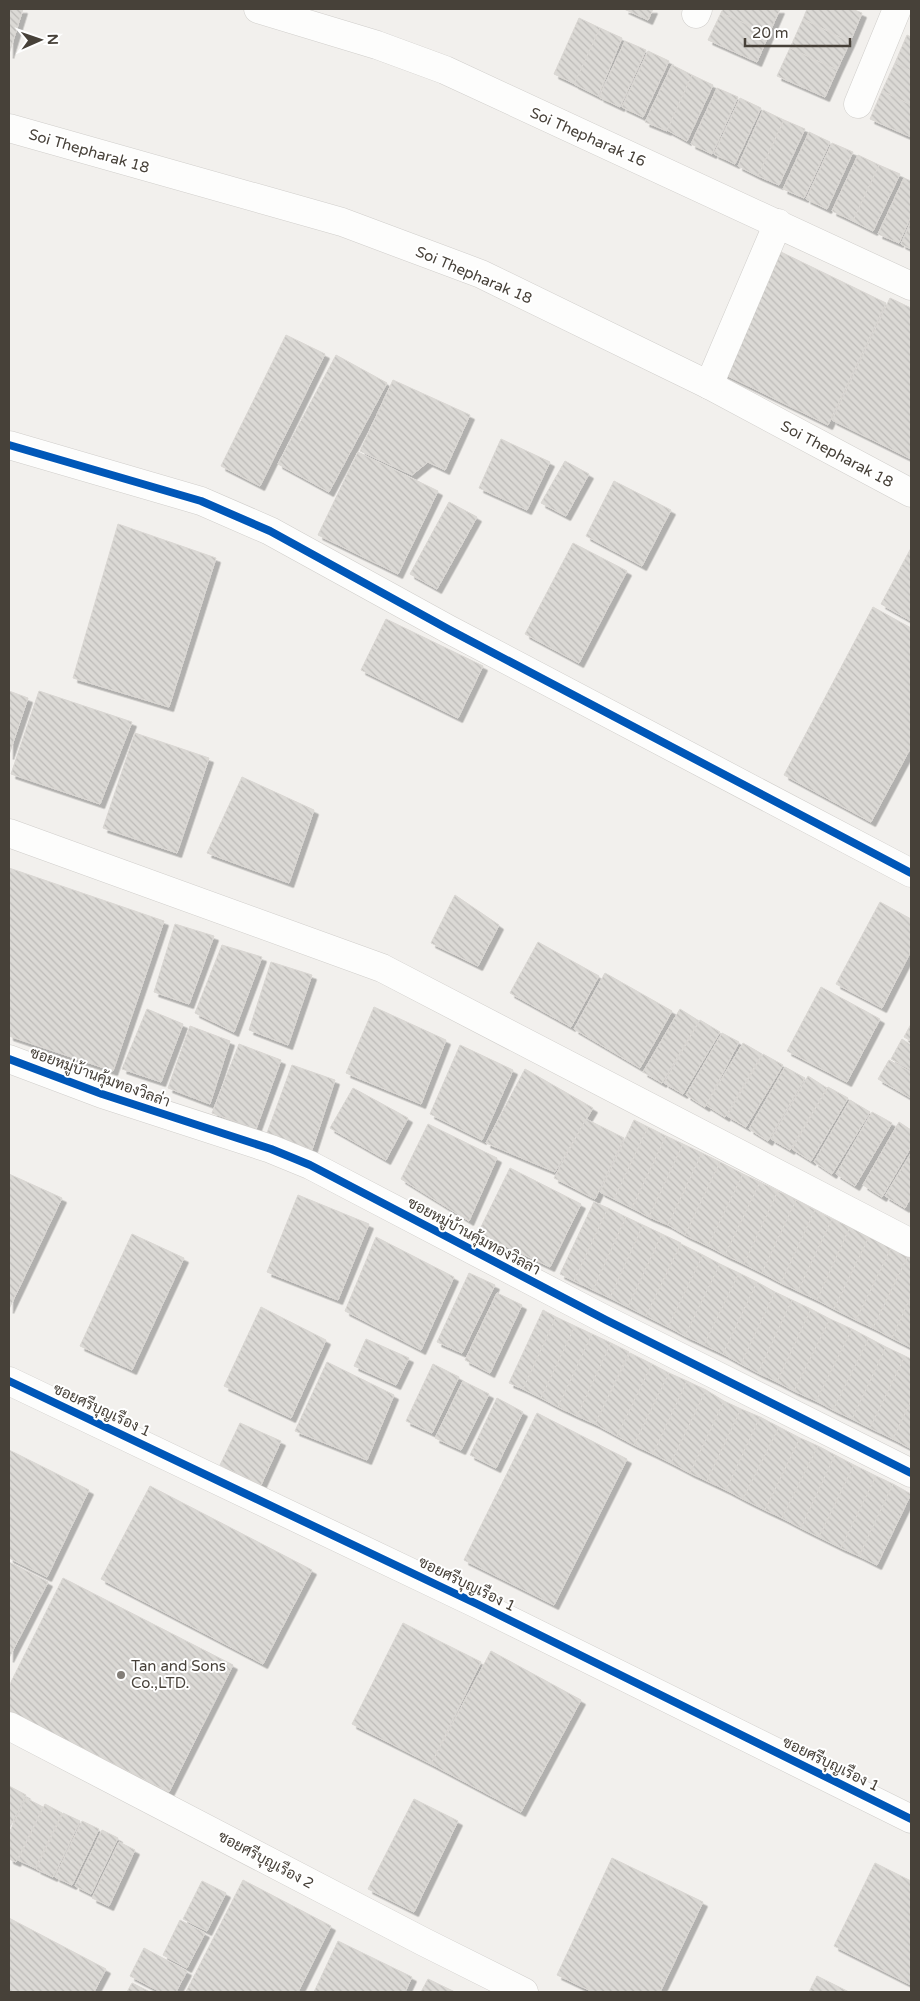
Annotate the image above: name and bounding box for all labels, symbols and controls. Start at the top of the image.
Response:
north arrow [15,15,65,65]
scale bar [745,15,850,47]
text: 20 m [752,24,789,42]
text: N [44,34,61,45]
street label: Soi Thepharak 16 [527,103,649,171]
street label: Soi Thepharak 18 [27,125,151,177]
street label: Soi Thepharak 18 [413,242,535,308]
street label: Soi Thepharak 18 [778,417,896,491]
street label: ซอยหมู่บ้านคุ้มทองวิลล่า [27,1042,173,1113]
street label: ซอยหมู่บ้านคุ้มทองวิลล่า [404,1192,544,1280]
street label: ซอยศรีบุญเรือง 1 [49,1379,154,1442]
street label: ซอยศรีบุญเรือง 1 [415,1552,519,1617]
place label: Tan and Sons Co.,LTD. [131,1657,226,1692]
marker: Tan and Sons Co.,LTD. [115,1669,127,1681]
street label: ซอยศรีบุญเรือง 1 [779,1732,883,1797]
street label: ซอยศรีบุญเรือง 2 [214,1826,317,1895]

